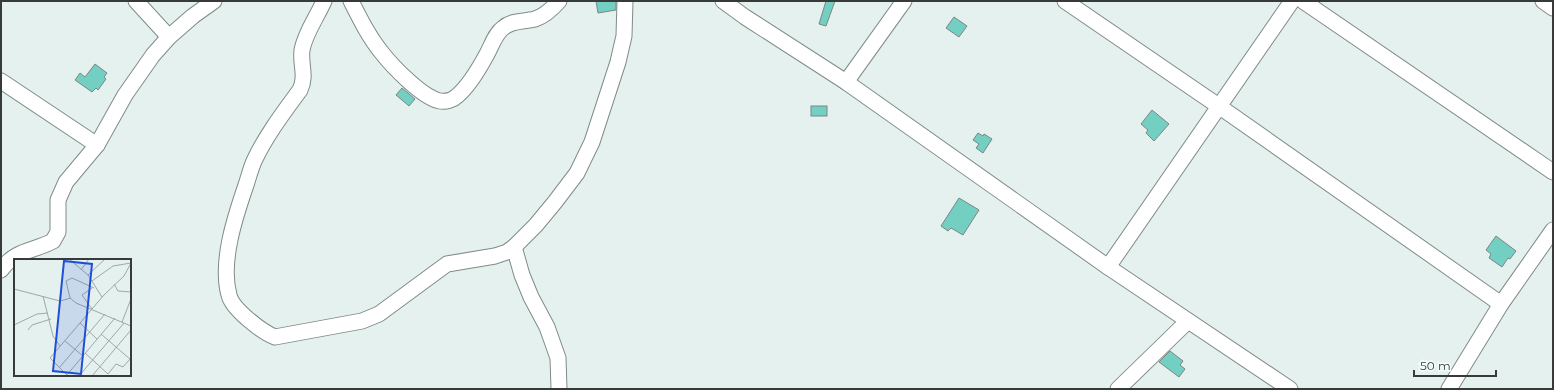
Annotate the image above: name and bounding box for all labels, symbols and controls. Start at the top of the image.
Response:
inset map [14,259,131,376]
scale bar [1414,352,1496,378]
text: 50 m [1420,358,1451,373]

